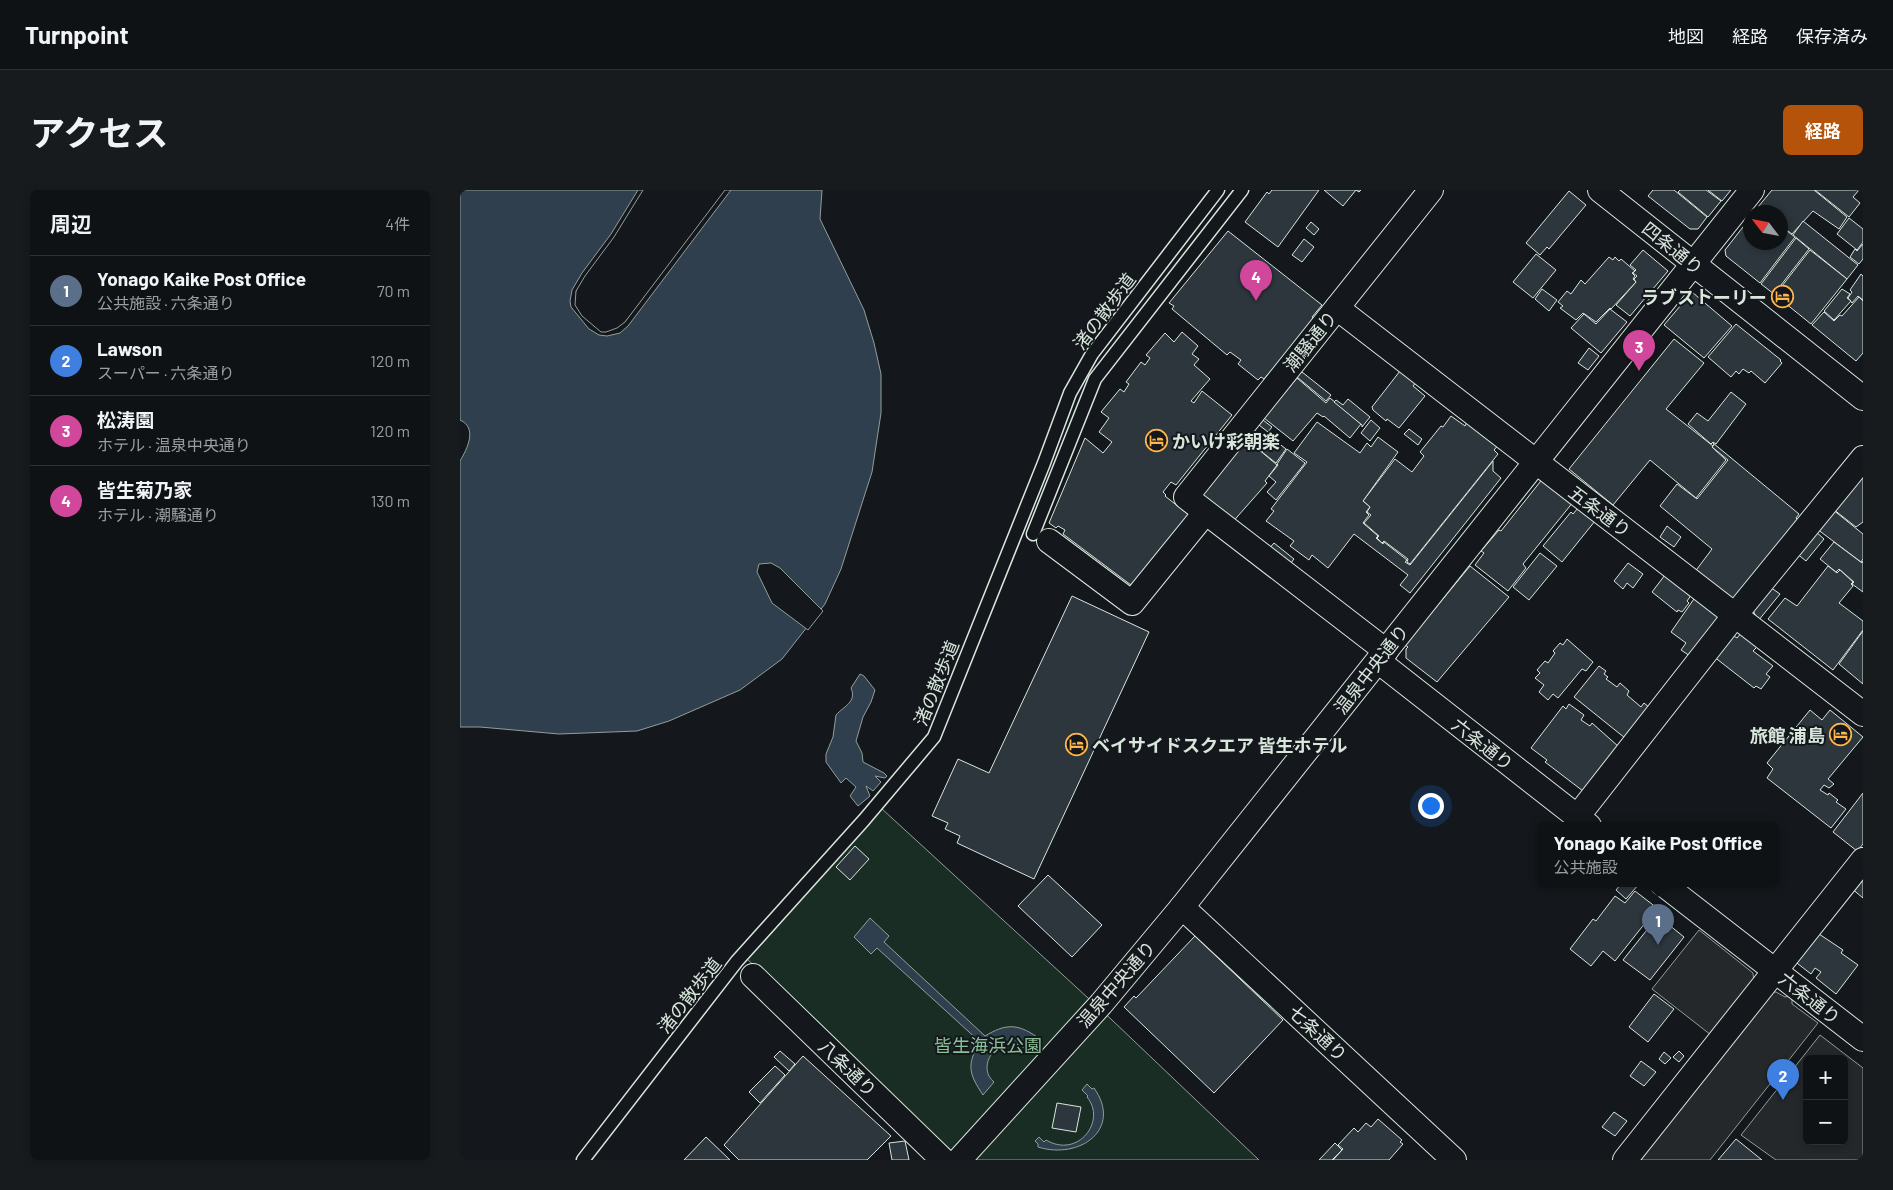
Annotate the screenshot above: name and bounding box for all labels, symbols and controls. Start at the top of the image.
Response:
text: Turnpoint [25,20,129,49]
text: 地図 [1668,25,1704,47]
text: 経路 [1732,25,1768,47]
text: 保存済み [1796,25,1868,47]
button: 経路 [1783,105,1863,155]
text: アクセス [30,111,168,153]
north arrow [1743,205,1788,250]
text: 周辺 [50,211,92,236]
text: 4件 [385,214,410,233]
street label: 四条通り [1638,217,1708,279]
pin: 4 [1240,260,1272,301]
text: Yonago Kaike Post Office [97,267,306,290]
street label: 渚の散歩道 [1068,268,1140,354]
text: 1 [63,281,69,300]
text: 70 m [377,281,410,300]
hotel icon: ラブストーリー [1771,285,1795,309]
place label: ラブストーリー [1641,286,1767,308]
text: 公共施設 · 六条通り [97,293,235,312]
street label: 潮騒通り [1279,306,1341,376]
pin: 3 [1623,330,1655,371]
text: Lawson [97,337,162,360]
text: 2 [62,351,70,370]
text: 120 m [370,351,410,370]
text: スーパー · 六条通り [97,363,235,382]
text: 松涛園 [97,408,154,431]
text: 3 [62,421,70,440]
text: 120 m [370,421,410,440]
hotel icon: かいけ彩朝楽 [1144,429,1168,453]
place label: かいけ彩朝楽 [1172,430,1280,452]
text: ホテル · 温泉中央通り [97,435,251,454]
text: 皆生菊乃家 [97,478,192,501]
street label: 五条通り [1565,481,1635,541]
text: 4 [61,491,71,510]
text: 130 m [371,491,410,510]
text: ホテル · 潮騒通り [97,505,219,524]
street label: 温泉中央通り [1329,620,1413,718]
street label: 渚の散歩道 [909,637,963,729]
street label: 六条通り [1448,713,1518,775]
hotel icon: 旅館 浦島 [1829,723,1853,747]
place label: 旅館 浦島 [1749,724,1825,746]
hotel icon: ベイサイドスクエア 皆生ホテル [1064,733,1088,757]
place label: ベイサイドスクエア 皆生ホテル [1092,734,1348,756]
your location [1418,793,1444,819]
popup [1537,822,1779,887]
text: Yonago Kaike Post Office [1553,831,1763,854]
text: 公共施設 [1553,857,1618,876]
pin: 1 [1642,904,1674,945]
street label: 温泉中央通り [1072,936,1160,1032]
street label: 渚の散歩道 [653,953,725,1037]
street label: 六条通り [1775,967,1845,1029]
street label: 七条通り [1284,1000,1352,1066]
park label: 皆生海浜公園 [934,1034,1042,1056]
street label: 八条通り [814,1035,882,1101]
map controls [1803,1055,1848,1145]
button: + [1803,1055,1848,1100]
pin: 2 [1767,1059,1799,1100]
button: − [1803,1100,1848,1145]

